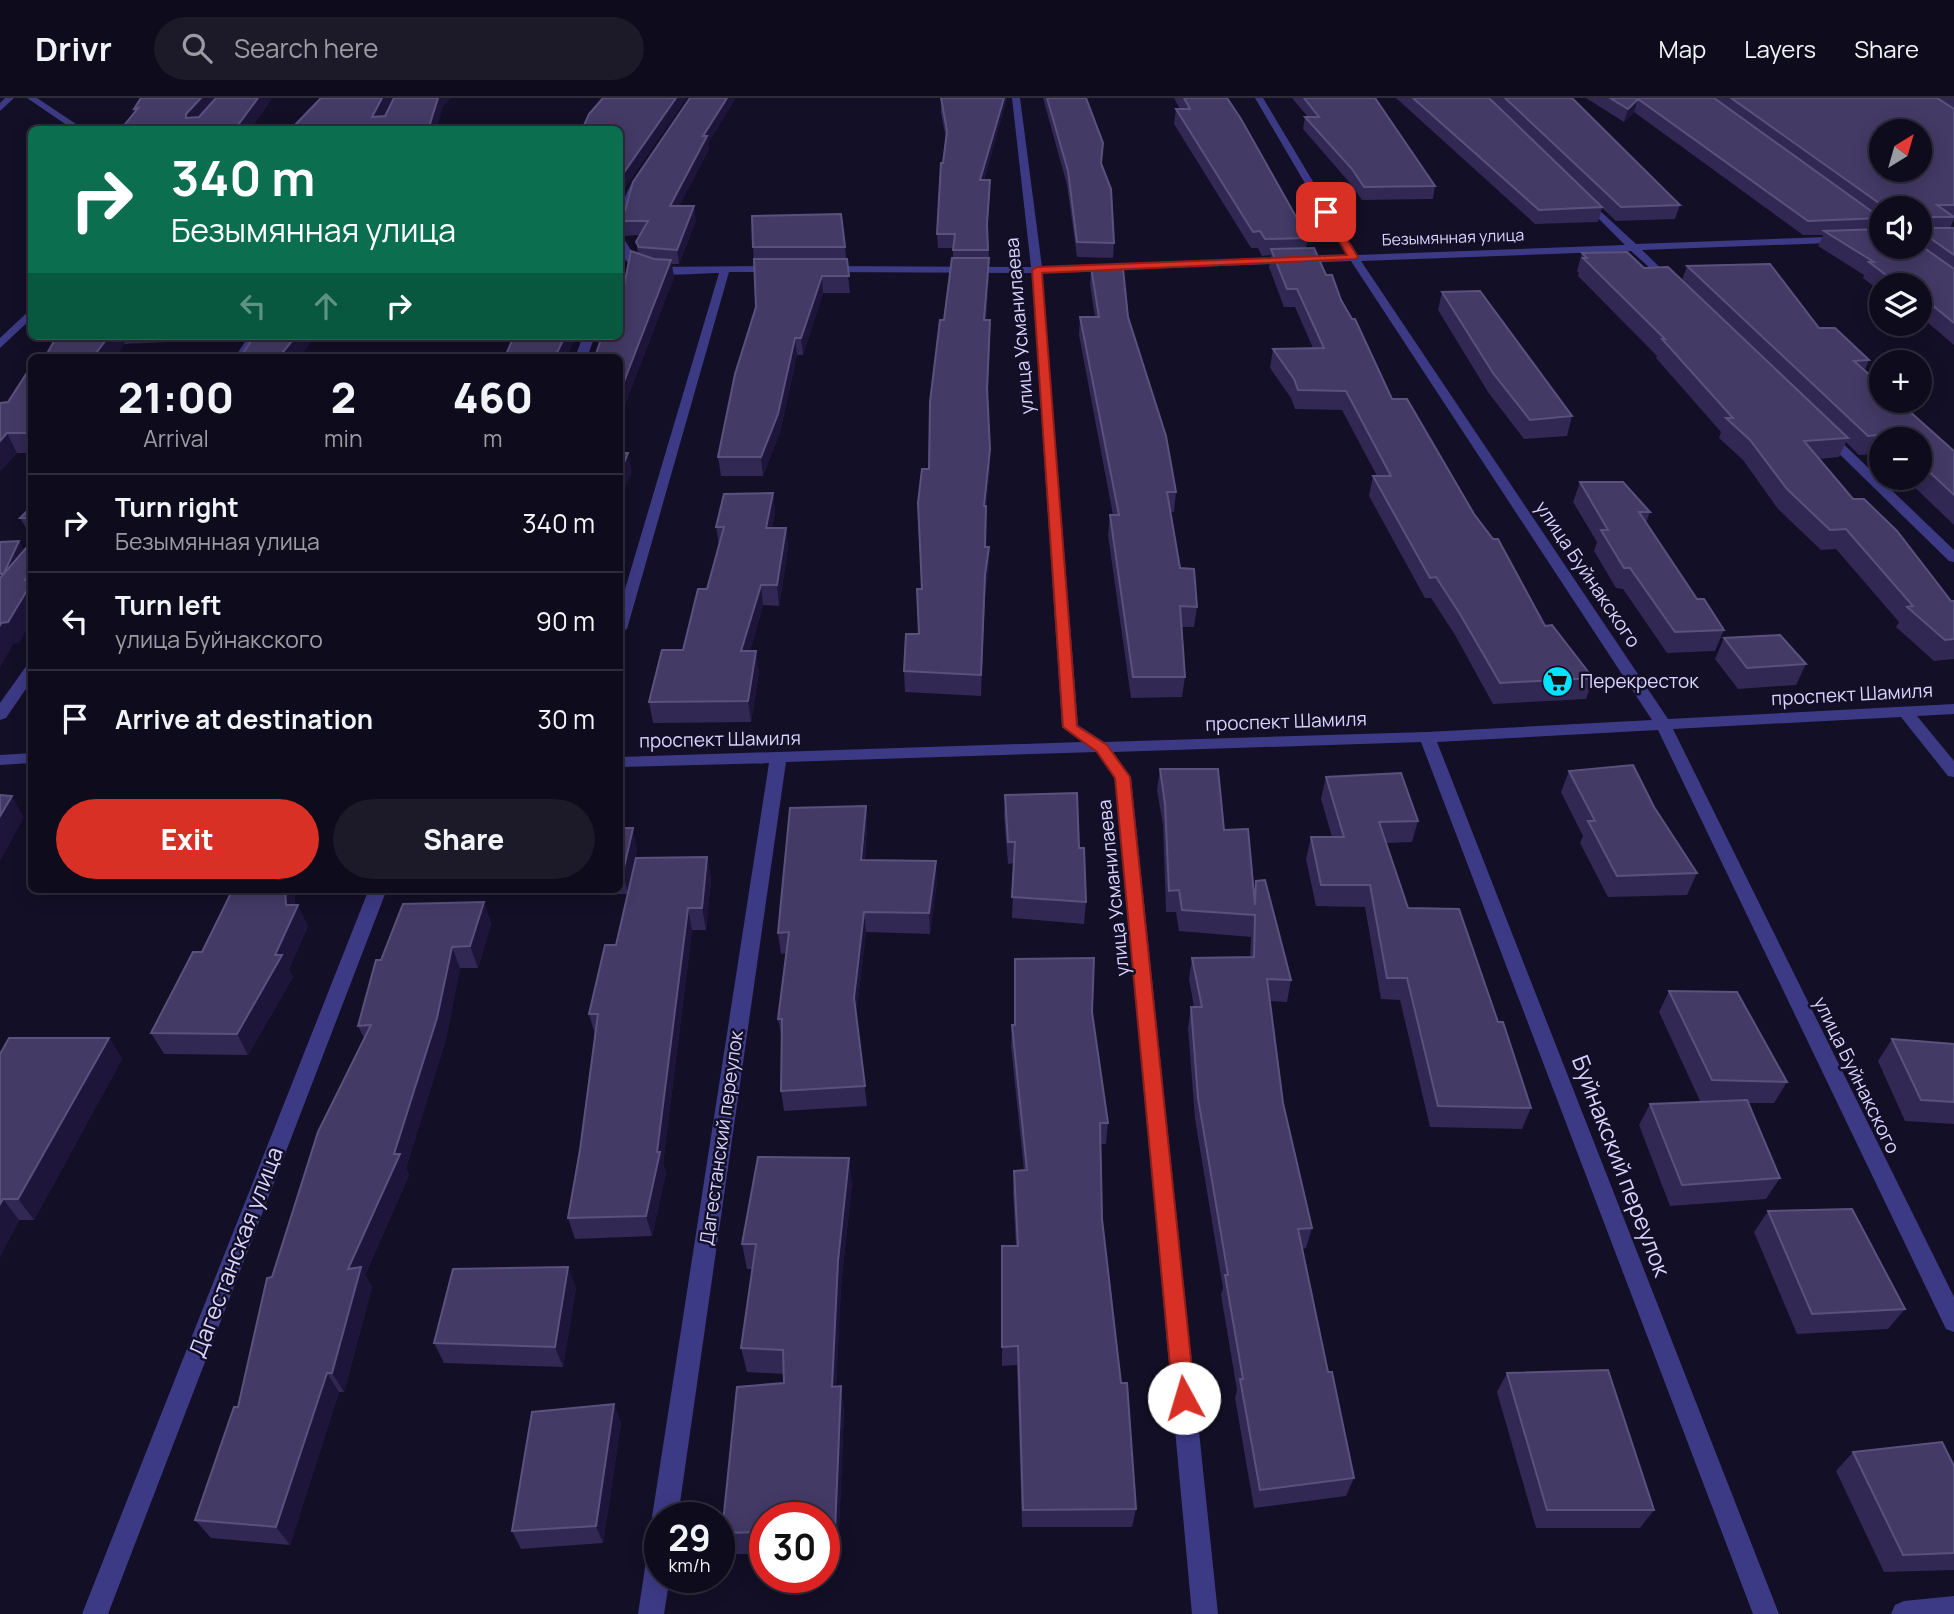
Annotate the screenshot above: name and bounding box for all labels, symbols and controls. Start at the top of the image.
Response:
search box [154,17,644,80]
text: Drivr [35,26,112,71]
icon: search [178,29,216,67]
text: Search here [234,30,378,66]
text: Map [1659,32,1706,65]
text: Layers [1744,32,1816,65]
text: Share [1854,32,1919,65]
north arrow [1869,119,1932,182]
map controls [1869,119,1932,490]
text: 340 m [171,144,315,211]
icon: right [56,154,147,245]
pin [1296,182,1356,242]
icon: arrive [1307,193,1345,231]
button: sound [1869,196,1932,259]
text: Безымянная улица [171,208,456,252]
street label: Безымянная улица [1381,224,1525,250]
street label: улица Усманилаева [998,237,1040,415]
button: layers [1869,273,1932,336]
icon: left [234,287,272,325]
icon: ahead [307,287,345,325]
icon: right [380,287,418,325]
button: + [1869,350,1932,413]
text: 21:00 [118,368,234,426]
text: 2 [331,368,356,426]
text: 460 [453,368,533,426]
text: Arrival [143,422,209,454]
text: min [324,422,363,454]
text: m [483,422,503,454]
button: − [1869,427,1932,490]
text: Turn right [115,489,239,525]
street label: улица Буйнакского [1529,496,1647,652]
icon: right [56,504,94,542]
text: 340 m [522,505,595,541]
text: Безымянная улица [115,525,320,557]
text: Turn left [115,587,222,623]
icon: left [56,602,94,640]
text: 90 m [536,603,595,639]
text: улица Буйнакского [115,623,323,655]
supermarket icon: Перекресток [1540,664,1574,698]
place label: Перекресток [1580,668,1699,694]
street label: проспект Шамиля [1771,677,1933,711]
icon: arrive [56,700,94,738]
text: Arrive at destination [115,701,373,737]
text: 30 m [538,701,595,737]
street label: проспект Шамиля [1205,705,1367,737]
street label: проспект Шамиля [639,725,801,753]
street label: улица Усманилаева [1091,798,1135,978]
button: Exit [56,799,319,879]
button: Share [333,799,595,879]
street label: улица Буйнакского [1808,992,1906,1158]
street label: Дагестанский переулок [693,1028,749,1247]
street label: Буйнакский переулок [1565,1050,1679,1282]
street label: Дагестанская улица [180,1142,290,1361]
position arrow [1147,1361,1221,1435]
speed limit sign: 30 [749,1502,840,1593]
text: 29 [668,1514,711,1562]
text: km/h [669,1553,710,1577]

